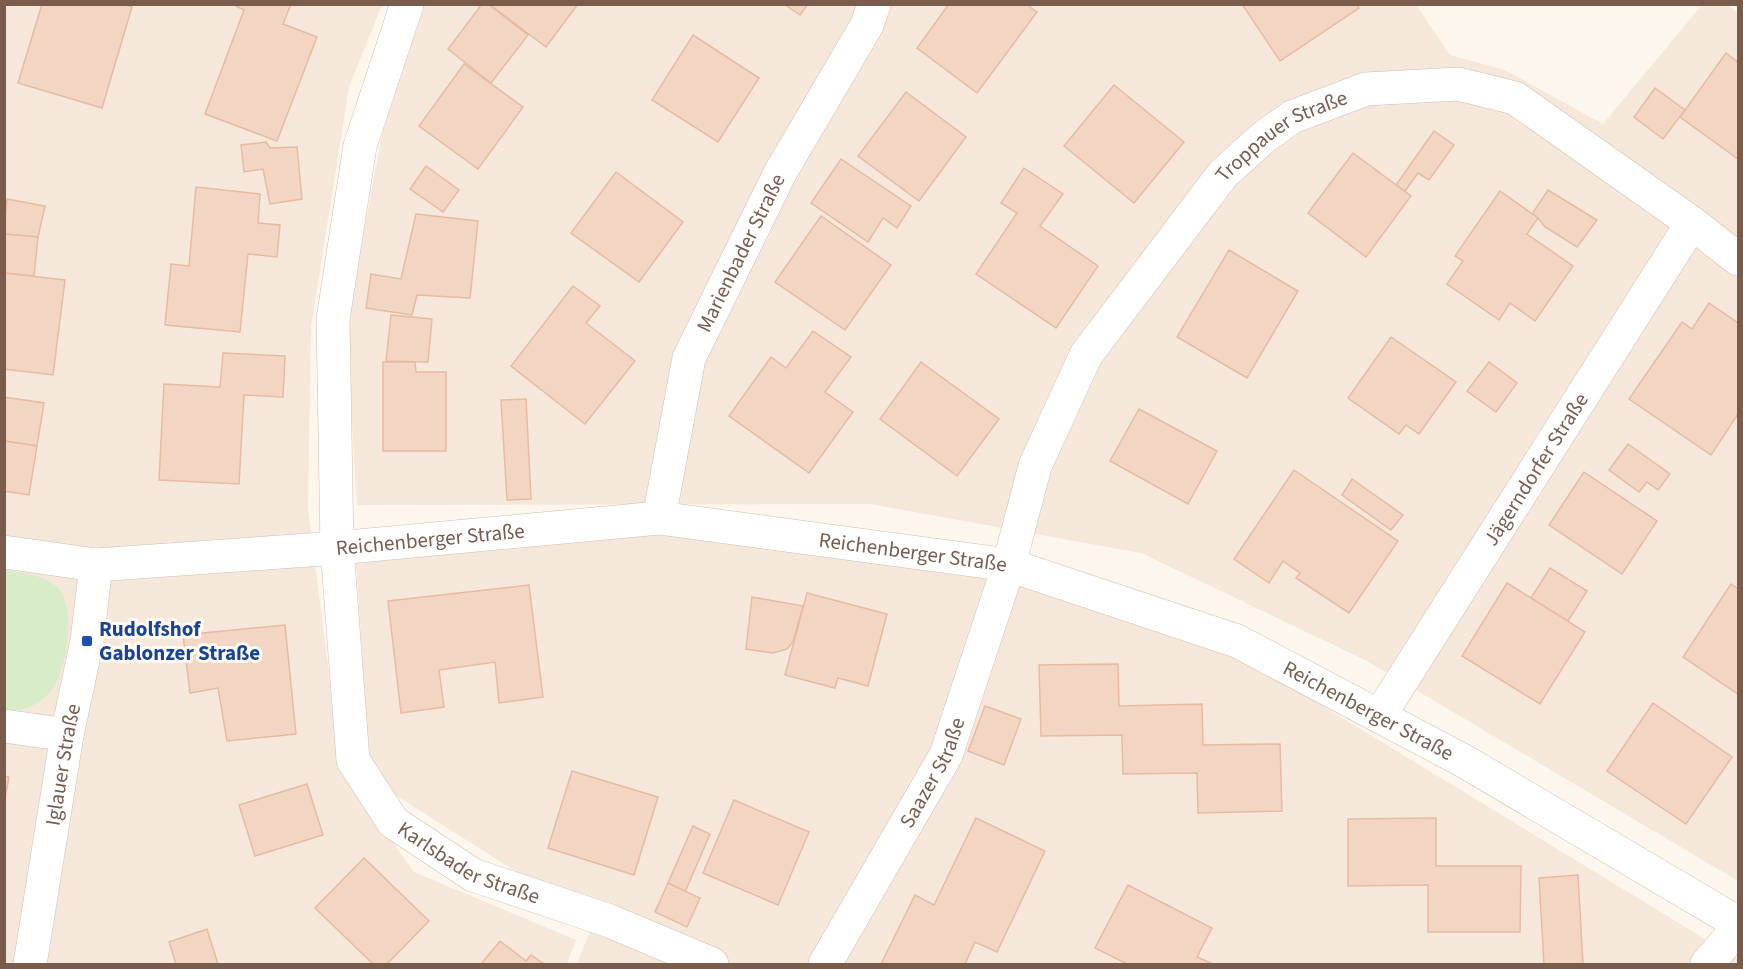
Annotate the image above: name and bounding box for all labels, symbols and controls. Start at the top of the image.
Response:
street label: Troppauer Straße [1207,82,1351,188]
street label: Marienbader Straße [689,168,792,337]
street label: Jägerndorfer Straße [1476,387,1596,552]
street label: Reichenberger Straße [334,516,526,563]
street label: Reichenberger Straße [817,525,1009,580]
place label: Rudolfshof Gablonzer Straße [99,614,260,668]
marker: Rudolfshof Gablonzer Straße [80,634,94,648]
street label: Reichenberger Straße [1278,653,1459,768]
street label: Iglauer Straße [38,701,88,828]
street label: Saazer Straße [892,713,972,833]
street label: Karlsbader Straße [392,814,544,911]

